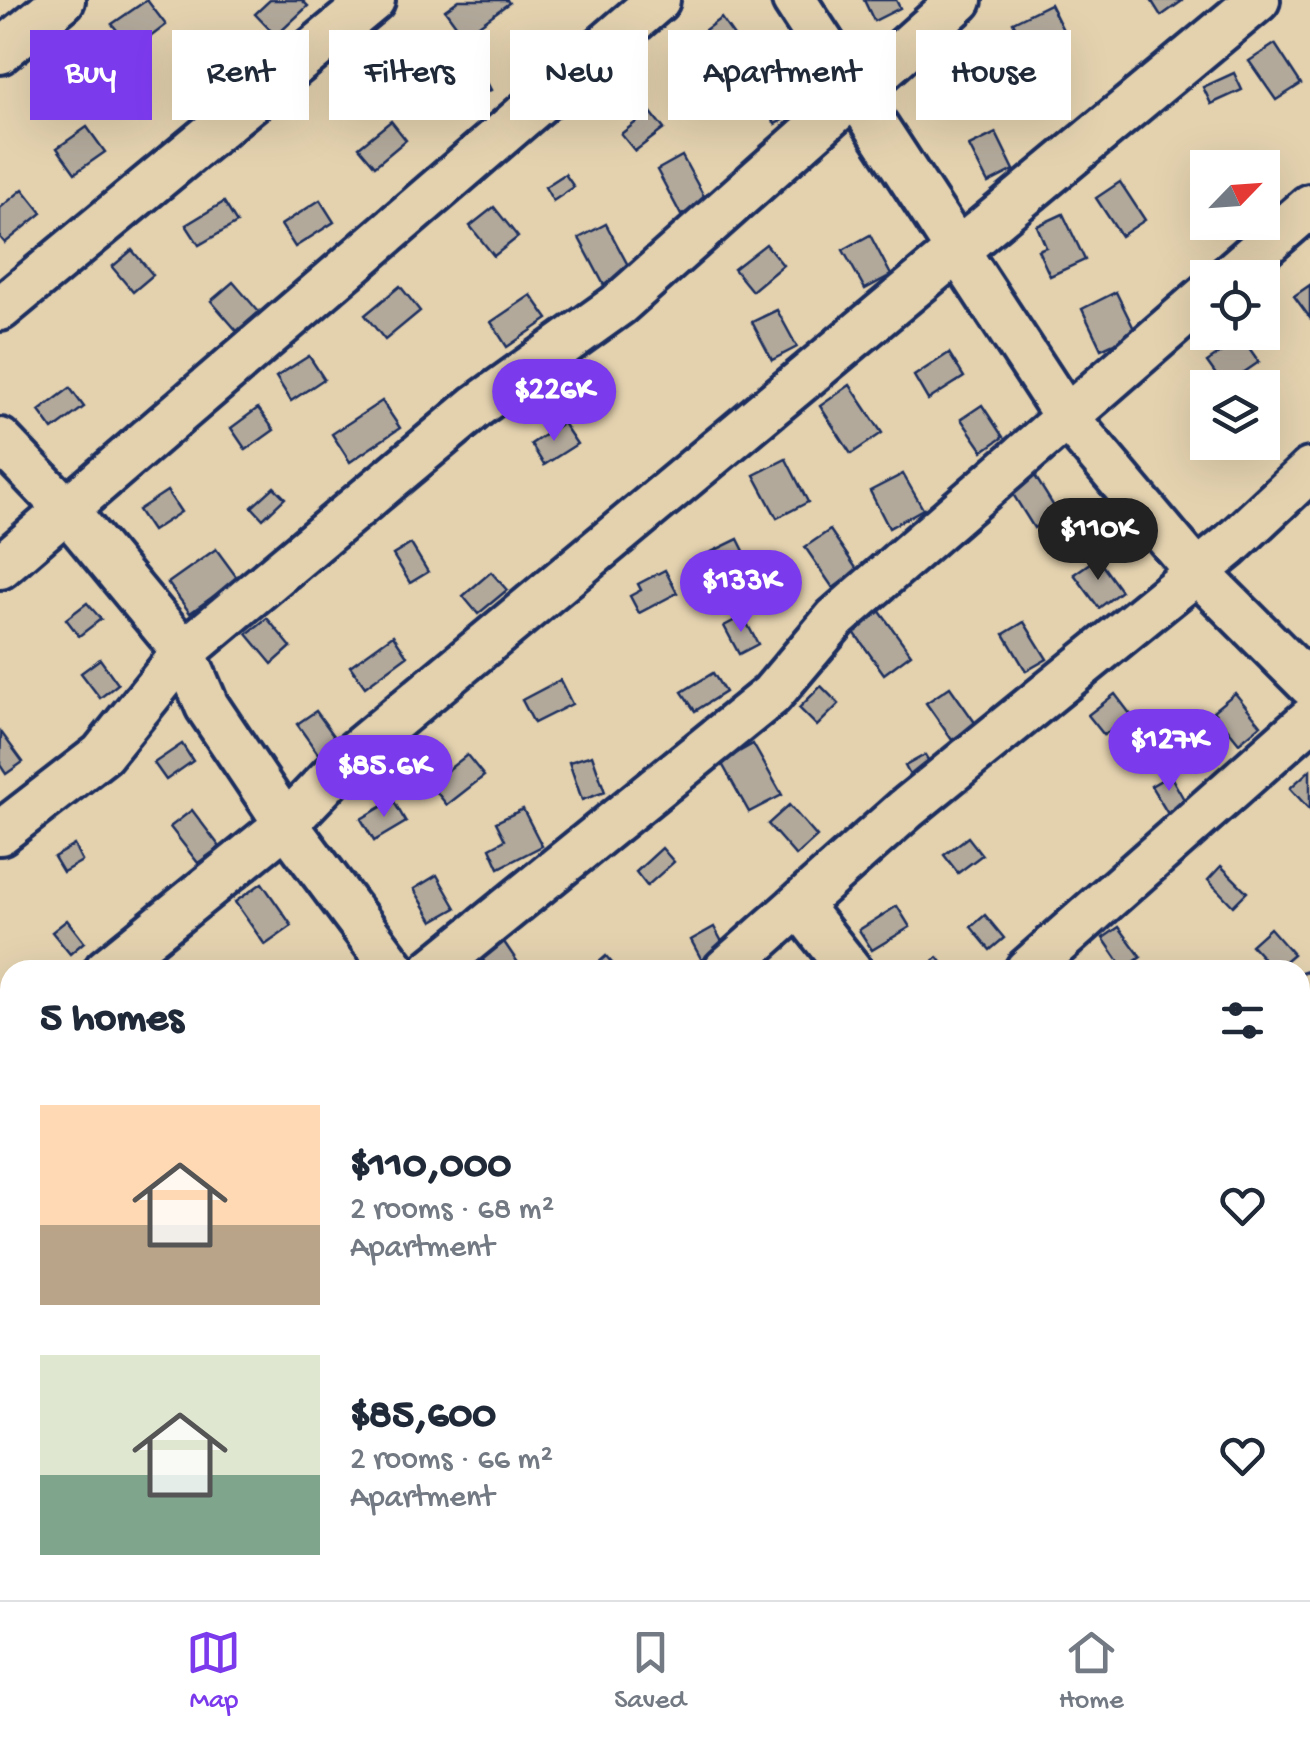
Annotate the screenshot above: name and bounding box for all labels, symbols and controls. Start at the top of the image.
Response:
chip: Buy [30,30,152,120]
chip: Rent [172,30,309,120]
chip: Filters [329,30,490,120]
chip: New [510,30,648,120]
chip: Apartment [668,30,896,120]
chip: House [916,30,1071,120]
north arrow [1190,150,1280,240]
map controls [1190,150,1280,460]
button: locate [1190,260,1280,350]
pin: $226K [484,359,624,444]
button: layers [1190,370,1280,460]
text: $226K [514,372,594,410]
pin: $110K [1028,498,1168,583]
text: $110K [1060,511,1136,549]
pin: $133K [671,550,811,635]
text: $133K [702,563,780,601]
pin: $127K [1099,709,1239,794]
text: $127K [1130,722,1208,760]
pin: $85.6K [303,735,465,820]
text: $85.6K [338,748,430,786]
icon: filters [1215,993,1270,1048]
text: 5 homes [40,996,183,1045]
text: $110,000 [350,1143,511,1192]
icon: home [120,1145,240,1265]
icon: heart [1215,1178,1270,1233]
text: 2 rooms · 68 m² [350,1192,554,1230]
text: Apartment [350,1230,494,1268]
text: $85,600 [350,1393,496,1442]
icon: home [120,1395,240,1515]
icon: heart [1215,1428,1270,1483]
text: 2 rooms · 66 m² [350,1442,553,1480]
text: Apartment [350,1480,494,1518]
tab: Map [186,1625,241,1718]
tab: Saved [614,1625,686,1718]
tab: Home [1059,1625,1124,1718]

